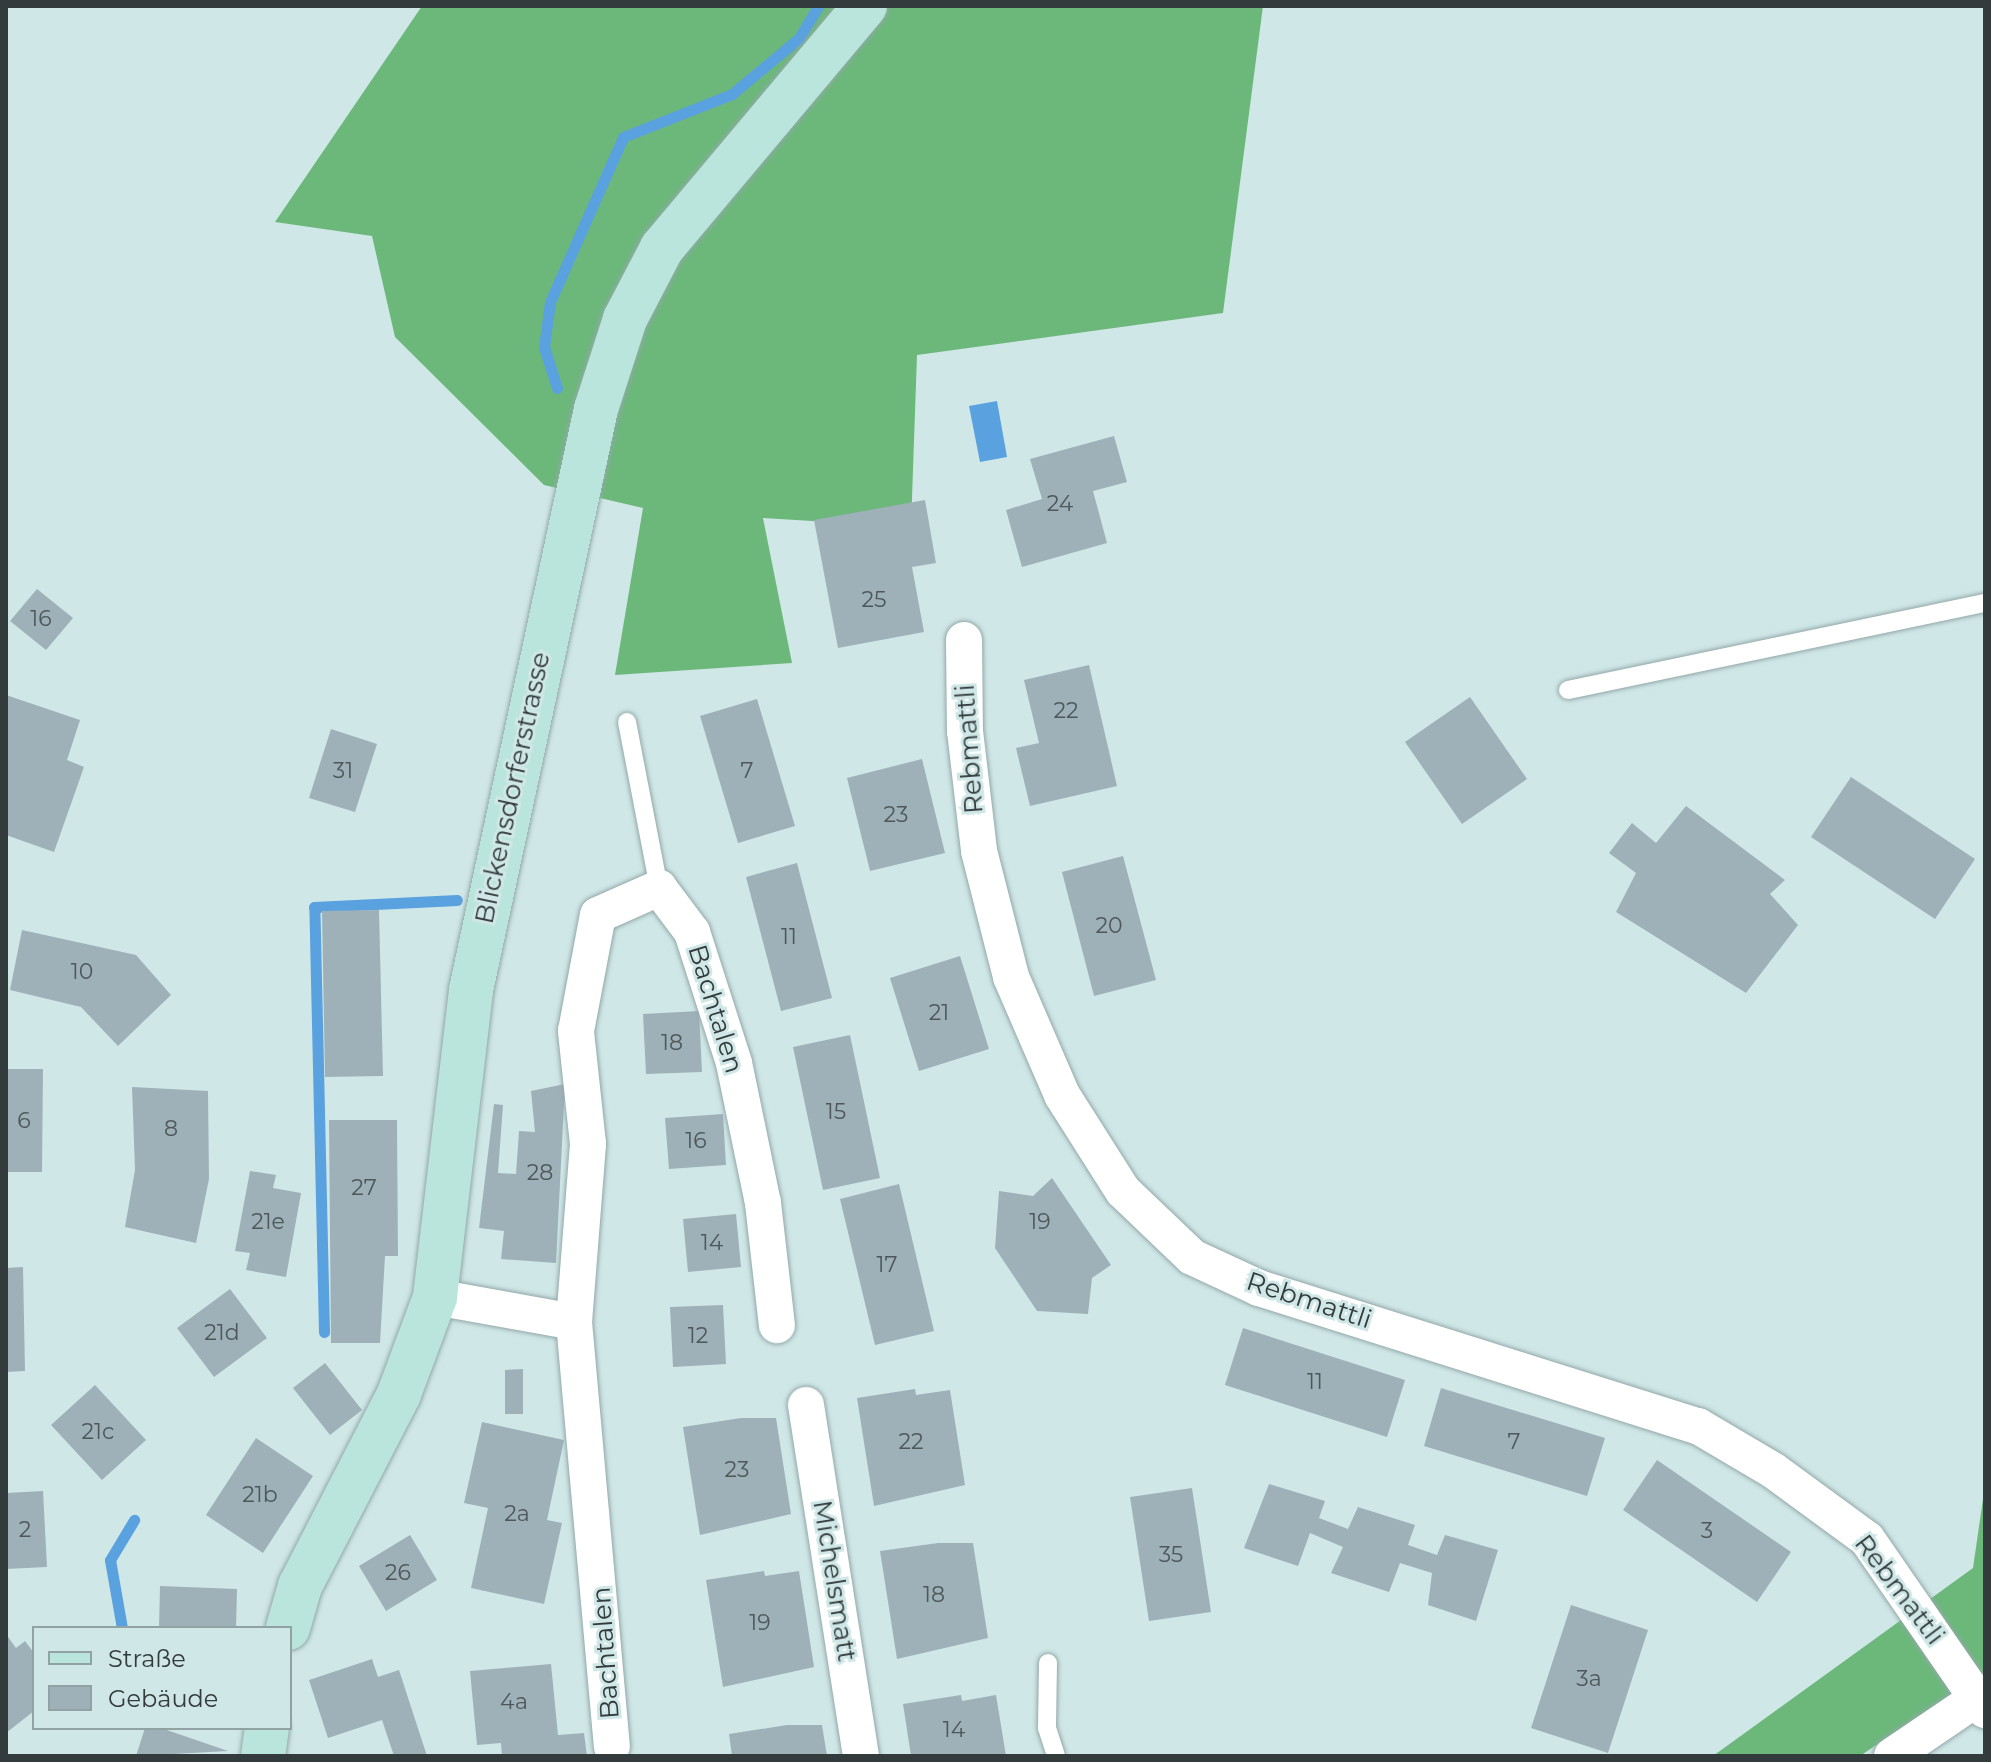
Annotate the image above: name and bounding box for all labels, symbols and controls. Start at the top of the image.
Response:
house number: 24 [1047,491,1073,517]
house number: 25 [862,587,886,613]
house number: 16 [30,606,52,632]
street label: Blickensdorferstrasse [469,649,557,927]
street label: Rebmattli [950,683,990,815]
house number: 22 [1054,698,1078,724]
house number: 31 [333,758,353,784]
house number: 7 [741,758,753,784]
house number: 23 [884,802,908,828]
house number: 20 [1095,913,1123,939]
house number: 11 [781,924,797,950]
street label: Bachtalen [681,941,749,1077]
house number: 10 [71,959,93,985]
house number: 21 [929,1000,949,1026]
house number: 18 [661,1030,683,1056]
house number: 15 [826,1099,846,1125]
house number: 6 [17,1108,31,1134]
house number: 8 [164,1116,178,1142]
house number: 16 [685,1128,707,1154]
house number: 28 [527,1160,553,1186]
house number: 27 [351,1175,377,1201]
house number: 21e [251,1209,285,1235]
house number: 19 [1029,1209,1051,1235]
house number: 14 [701,1230,723,1256]
house number: 17 [877,1252,897,1278]
street label: Rebmattli [1242,1266,1376,1336]
house number: 21d [204,1320,240,1346]
house number: 12 [688,1323,708,1349]
house number: 11 [1307,1369,1323,1395]
house number: 21c [82,1419,114,1445]
house number: 22 [899,1429,923,1455]
house number: 7 [1508,1429,1520,1455]
house number: 23 [725,1457,749,1483]
house number: 21b [242,1482,278,1508]
street label: Michelsmatt [806,1498,862,1664]
house number: 2a [504,1501,530,1527]
house number: 2 [19,1517,31,1543]
house number: 3 [1701,1518,1713,1544]
street label: Rebmattli [1847,1529,1951,1651]
house number: 35 [1159,1542,1183,1568]
house number: 26 [385,1560,411,1586]
house number: 18 [923,1582,945,1608]
street label: Bachtalen [586,1586,626,1720]
house number: 19 [749,1610,771,1636]
legend [32,1626,292,1730]
text: Straße [108,1644,186,1673]
house number: 3a [1576,1666,1602,1692]
text: Gebäude [108,1684,218,1713]
house number: 4a [500,1689,528,1715]
house number: 14 [943,1717,965,1743]

